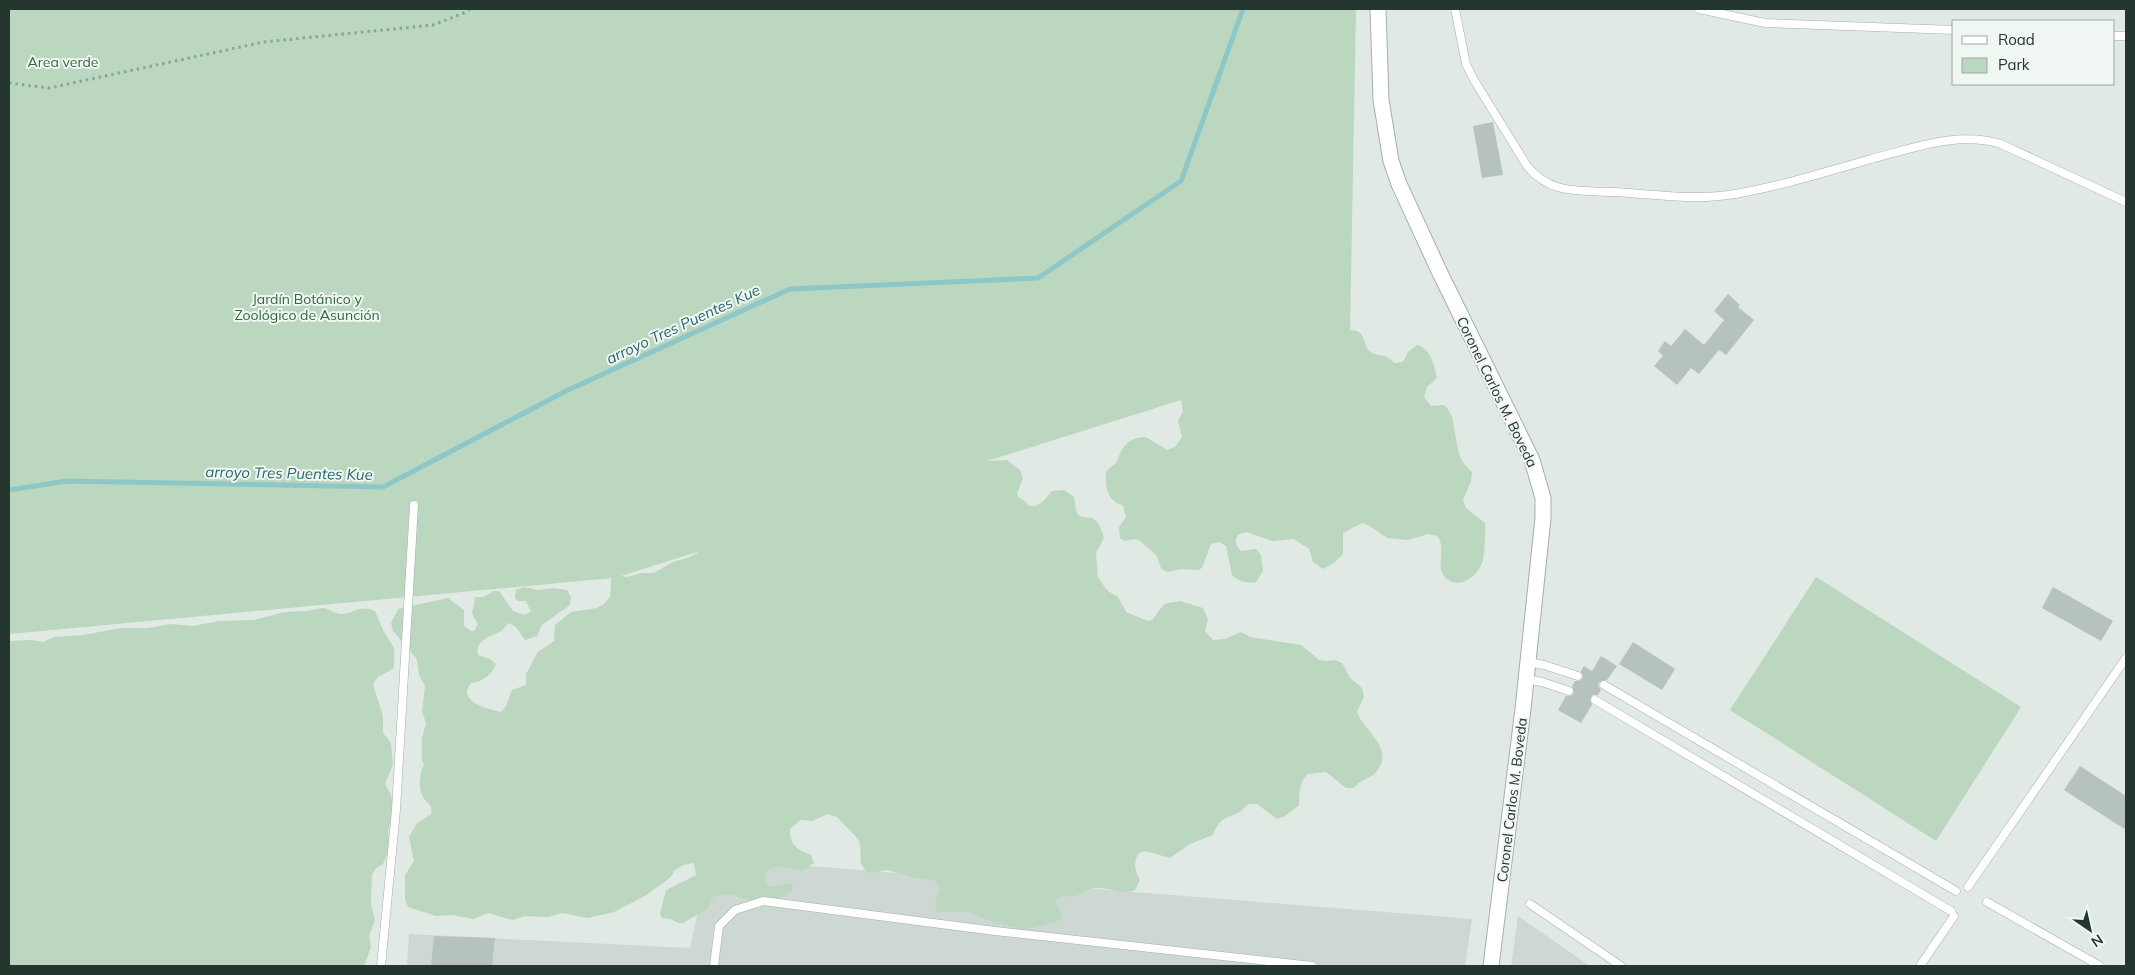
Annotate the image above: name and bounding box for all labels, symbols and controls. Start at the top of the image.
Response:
legend [1952,20,2115,85]
text: Road [1998,30,2035,49]
park label: Area verde [28,53,98,71]
text: Park [1998,55,2030,74]
water label: arroyo Tres Puentes Kue [603,280,763,368]
park label: Jardín Botánico y Zoológico de Asunción [234,290,380,324]
street label: Coronel Carlos M. Boveda [1453,314,1541,470]
water label: arroyo Tres Puentes Kue [205,462,373,484]
street label: Coronel Carlos M. Boveda [1493,717,1531,883]
north arrow [2065,905,2115,955]
text: N [2088,930,2107,951]

